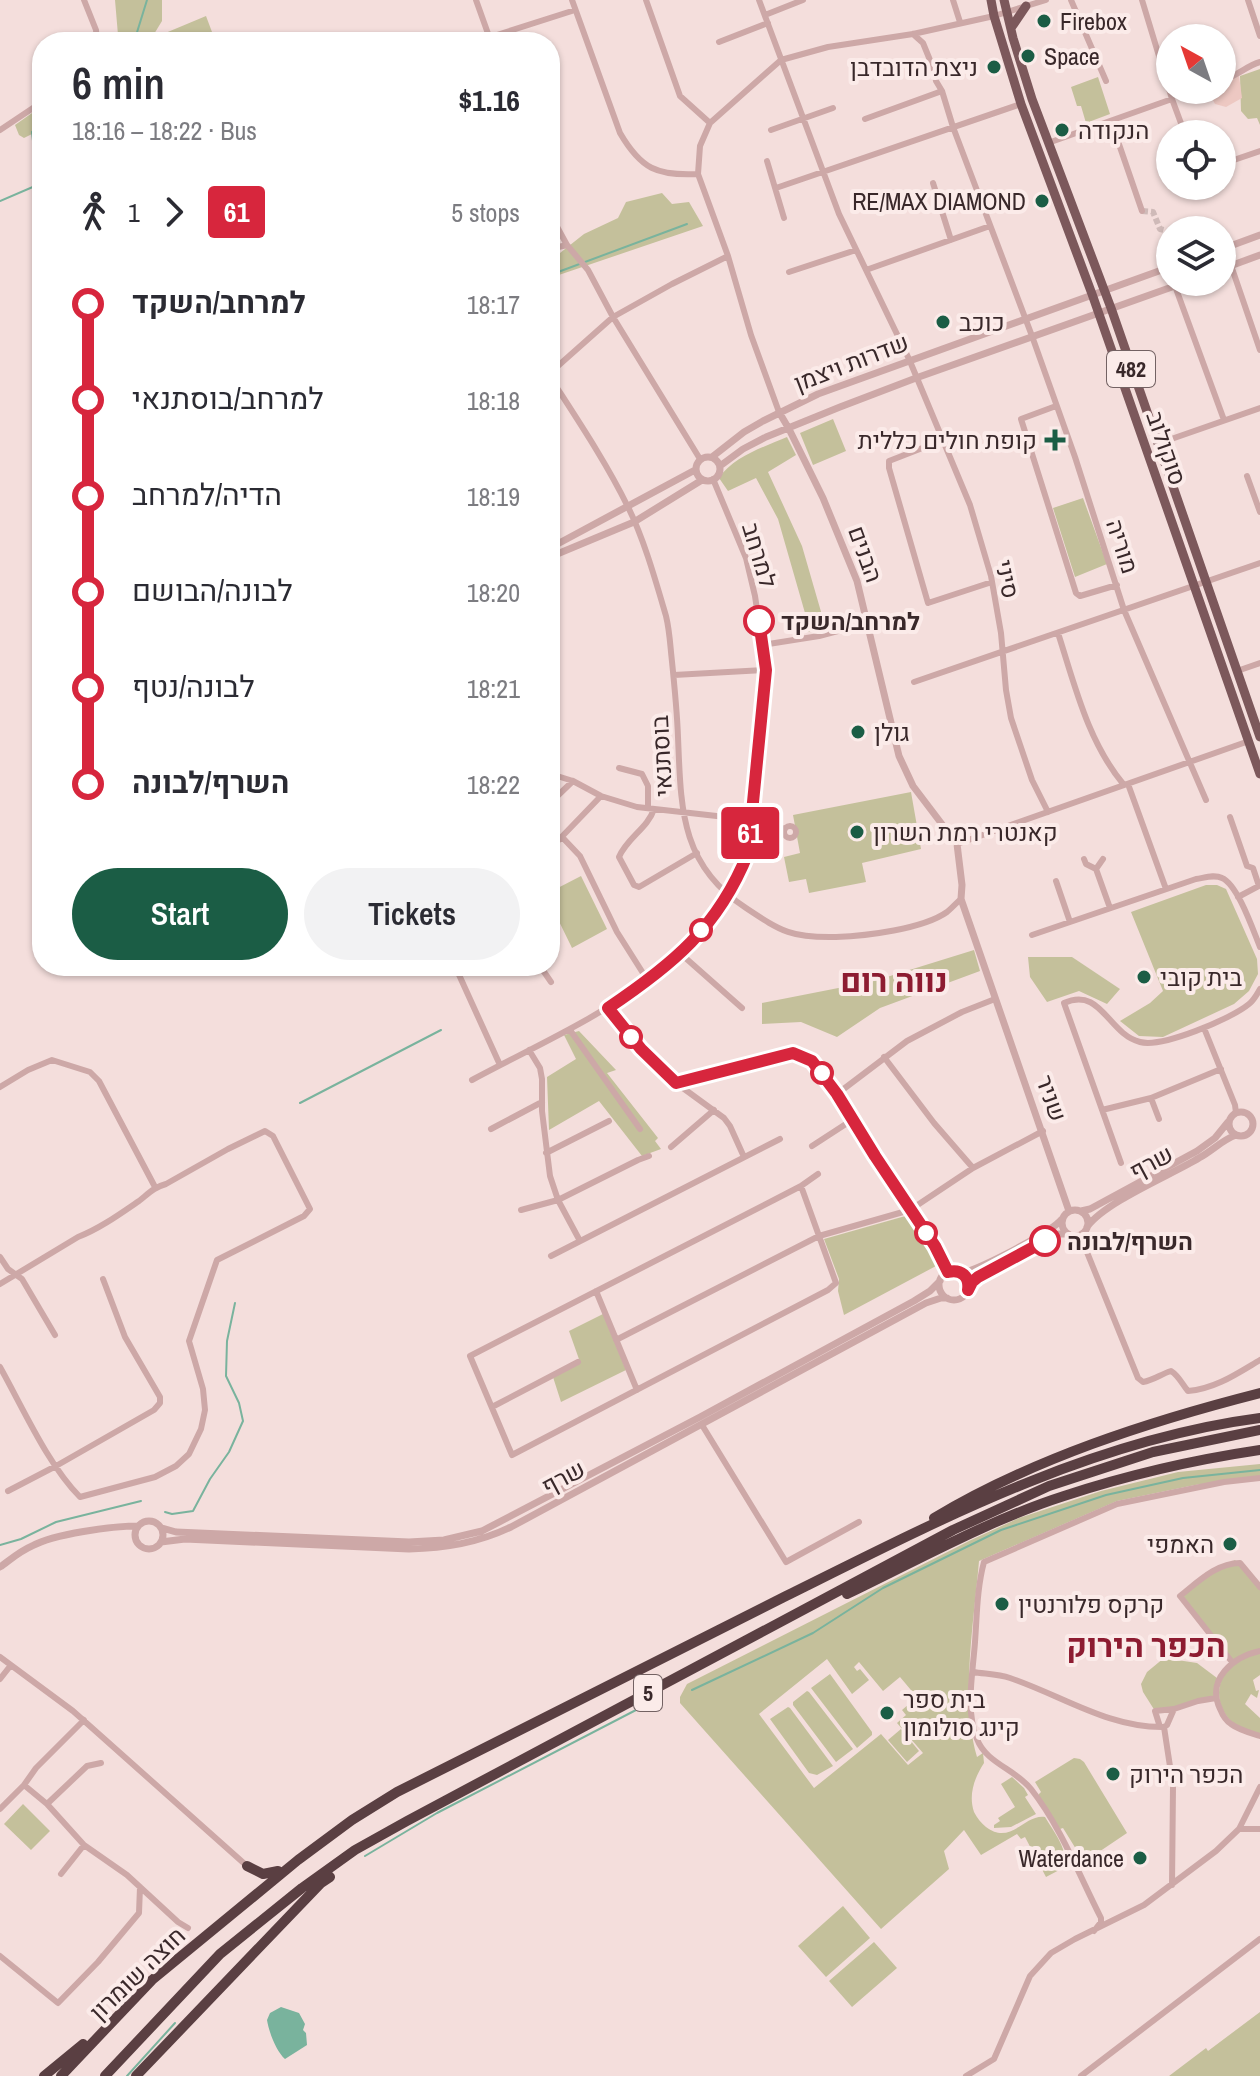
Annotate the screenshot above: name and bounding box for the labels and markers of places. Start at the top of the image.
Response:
place label: Firebox [1060,5,1127,37]
marker: Firebox [1035,12,1053,30]
place label: Space [1044,40,1100,72]
marker: Space [1019,47,1037,65]
place label: ניצת הדובדבן [850,51,978,83]
marker: ניצת הדובדבן [985,58,1003,76]
place label: הנקודה [1078,114,1149,146]
marker: הנקודה [1053,121,1071,139]
place label: RE/MAX DIAMOND [852,185,1026,217]
marker: RE/MAX DIAMOND [1033,192,1051,210]
place label: כוכב [959,306,1005,338]
marker: כוכב [934,313,952,331]
place label: קופת חולים כללית [858,424,1037,456]
marker: קופת חולים כללית [1044,429,1066,451]
place label: למרחב/השקד [781,605,920,637]
marker: למרחב/השקד [744,606,774,636]
place label: גולן [874,716,910,748]
marker: גולן [849,723,867,741]
place label: קאנטרי רמת השרון [873,816,1058,848]
marker: קאנטרי רמת השרון [848,823,866,841]
unlabelled marker [690,919,712,941]
place label: בית קובי [1160,961,1243,993]
marker: בית קובי [1135,968,1153,986]
unlabelled marker [620,1026,642,1048]
unlabelled marker [811,1062,833,1084]
unlabelled marker [915,1222,937,1244]
place label: השרף/לבונה [1067,1225,1193,1257]
marker: השרף/לבונה [1030,1226,1060,1256]
place label: האמפי [1147,1528,1214,1560]
marker: האמפי [1221,1535,1239,1553]
place label: קרקס פלורנטין [1018,1588,1164,1620]
marker: קרקס פלורנטין [993,1595,1011,1613]
place label: בית ספר קינג סולומון [903,1683,1020,1743]
marker: בית ספר קינג סולומון [878,1704,896,1722]
place label: הכפר הירוק [1129,1758,1243,1790]
marker: הכפר הירוק [1104,1765,1122,1783]
place label: Waterdance [1019,1842,1124,1874]
marker: Waterdance [1131,1849,1149,1867]

